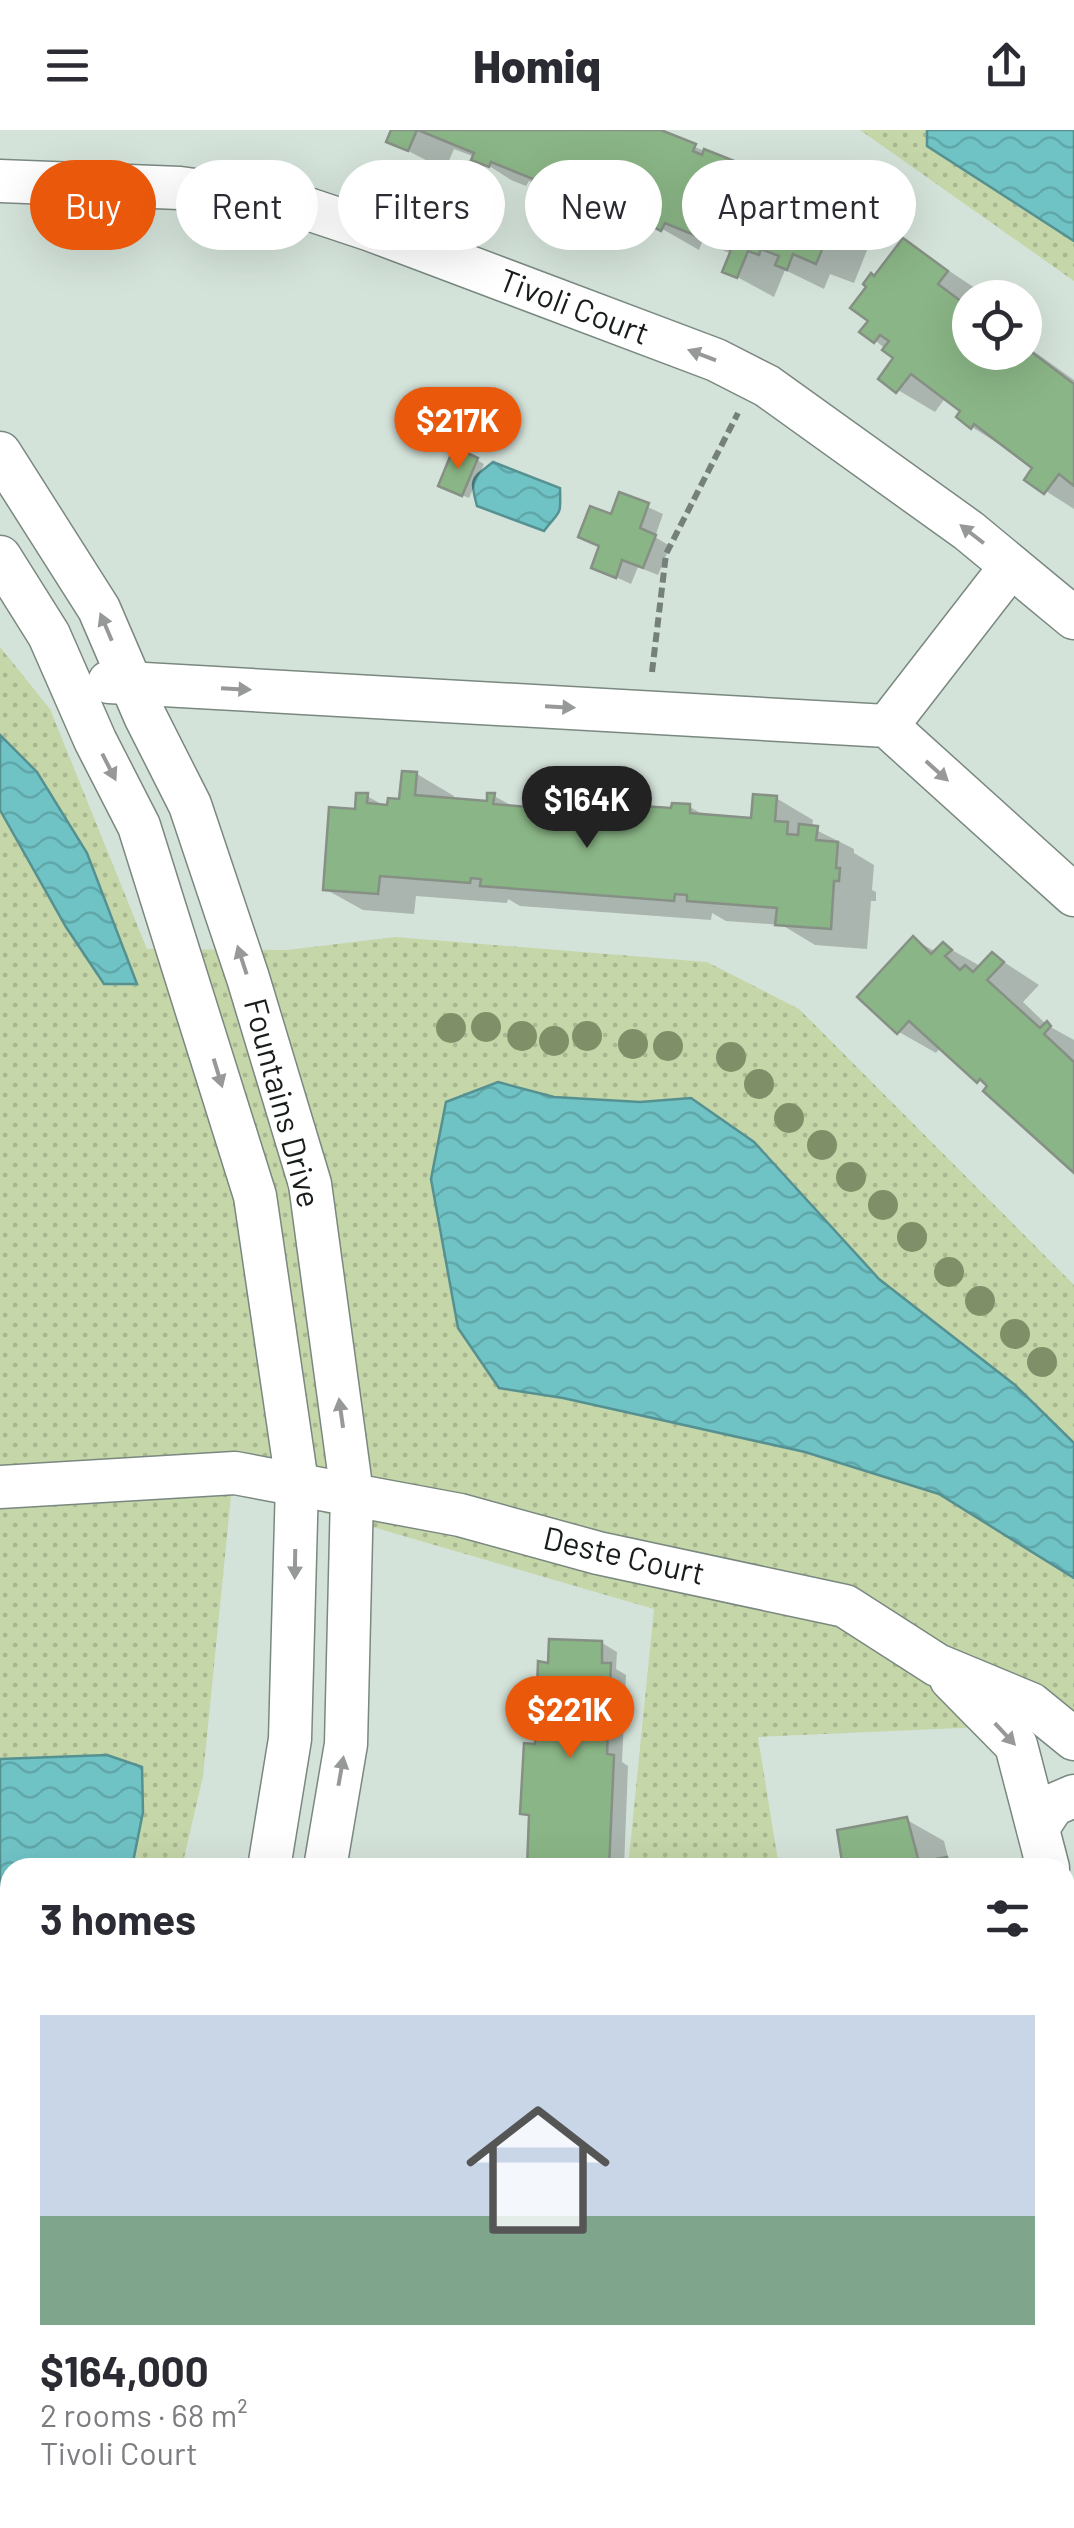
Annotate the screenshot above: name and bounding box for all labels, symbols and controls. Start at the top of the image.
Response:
icon: menu [40,38,95,93]
text: Homiq [473,38,601,92]
icon: share [979,38,1034,93]
chip: Buy [30,160,156,250]
chip: Rent [176,160,318,250]
chip: Filters [338,160,505,250]
chip: New [525,160,662,250]
chip: Apartment [682,160,916,250]
street label: Tivoli Court [494,259,655,351]
map controls [952,280,1042,370]
button: locate [952,280,1042,370]
one-way arrow [686,347,716,362]
pin: $217K [388,387,528,472]
text: $217K [416,400,500,438]
one-way arrow [959,524,984,545]
one-way arrow [98,612,114,642]
one-way arrow [220,681,252,697]
one-way arrow [545,699,577,715]
one-way arrow [100,753,117,782]
one-way arrow [925,759,949,782]
pin: $164K [517,766,657,851]
text: $164K [544,779,630,817]
one-way arrow [233,944,248,974]
street label: Fountains Drive [238,994,330,1211]
one-way arrow [211,1058,226,1089]
one-way arrow [333,1396,349,1428]
street label: Deste Court [540,1517,709,1591]
one-way arrow [286,1549,302,1581]
pin: $221K [500,1676,640,1761]
text: $221K [527,1689,613,1727]
one-way arrow [993,1722,1016,1746]
one-way arrow [334,1755,349,1787]
icon: filters [980,1891,1035,1946]
text: 3 homes [40,1893,196,1943]
icon: home [448,2080,628,2260]
text: $164,000 [40,2345,209,2395]
text: 2 rooms · 68 m² [40,2395,248,2433]
text: Tivoli Court [40,2433,198,2471]

